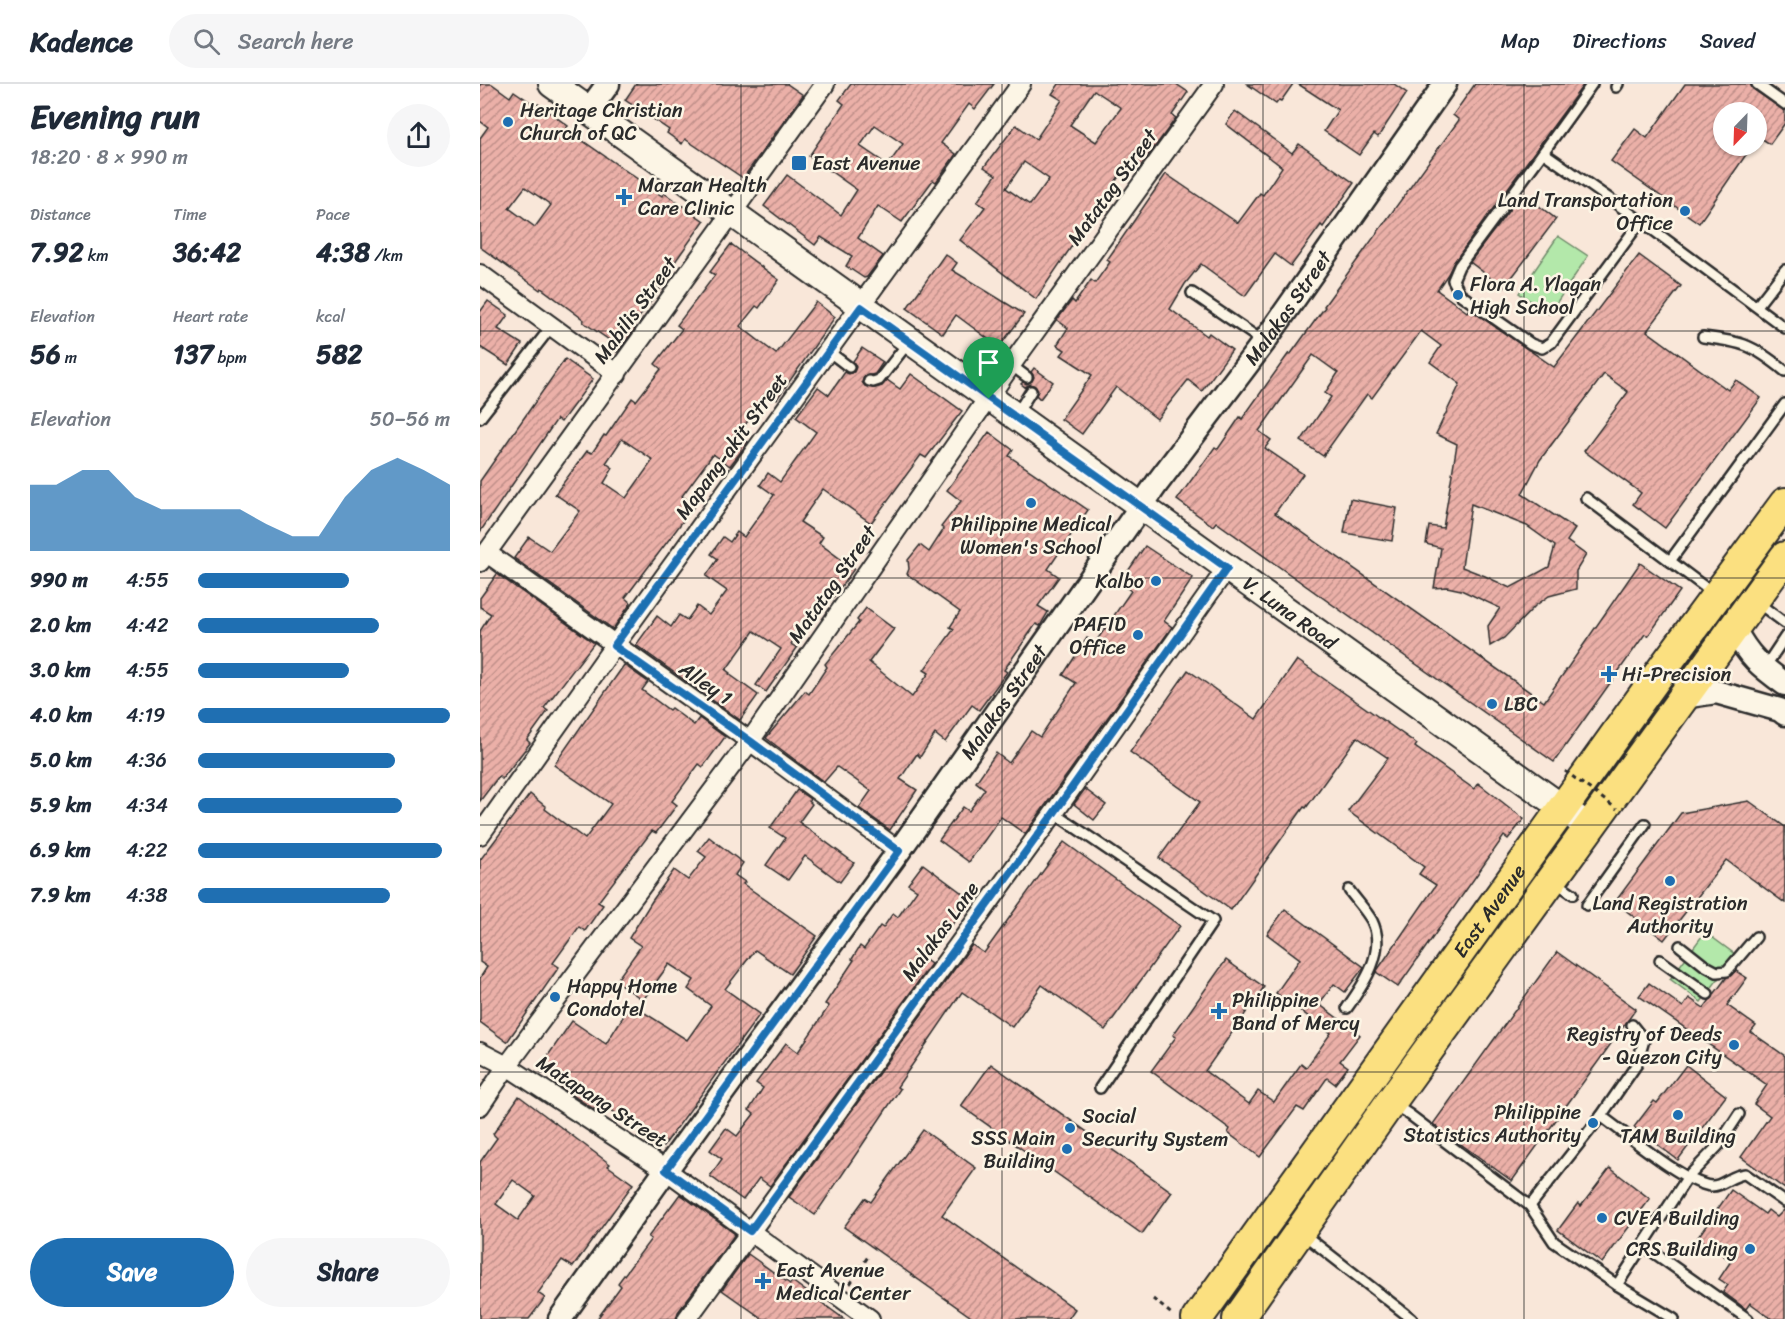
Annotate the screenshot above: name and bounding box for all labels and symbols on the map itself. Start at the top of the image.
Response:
place label: Heritage Christian Church of QC [520,93,683,151]
north arrow [1713,102,1767,156]
marker: Heritage Christian Church of QC [501,115,515,129]
street label: Matatag Street [1058,121,1167,253]
place label: East Avenue [812,146,921,181]
marker: East Avenue [790,154,808,172]
place label: Marzan Health Care Clinic [638,168,767,226]
place label: Land Transportation Office [1498,183,1673,241]
marker: Marzan Health Care Clinic [615,188,633,206]
marker: Land Transportation Office [1678,204,1692,218]
street label: Malakas Street [1235,242,1342,373]
street label: Mabilis Street [584,248,687,371]
place label: Flora A. Ylagan High School [1470,267,1601,325]
marker: Flora A. Ylagan High School [1451,288,1465,302]
pin [963,337,1014,399]
street label: Mapang-akit Street [666,365,797,527]
marker: Philippine Medical Women's School [1024,496,1038,510]
place label: Philippine Medical Women's School [951,507,1113,565]
street label: Matatag Street [779,517,887,651]
place label: Kalbo [1095,564,1144,599]
street label: V. Luna Road [1235,567,1346,660]
marker: Kalbo [1149,574,1163,588]
place label: PAFID Office [1070,607,1126,665]
marker: PAFID Office [1131,628,1145,642]
street label: Malakas Street [951,636,1057,767]
street label: Alley 1 [671,652,740,715]
place label: Hi-Precision [1622,657,1732,692]
marker: Hi-Precision [1600,665,1618,683]
place label: LBC [1504,687,1538,722]
marker: LBC [1485,697,1499,711]
street label: East Avenue [1444,857,1536,966]
street label: Malakas Lane [892,874,989,989]
marker: Land Registration Authority [1663,874,1677,888]
place label: Land Registration Authority [1593,886,1748,944]
place label: Happy Home Condotel [567,969,677,1027]
place label: Philippine Band of Mercy [1232,983,1360,1041]
marker: Happy Home Condotel [548,990,562,1004]
marker: Philippine Band of Mercy [1210,1002,1228,1020]
place label: Registry of Deeds - Quezon City [1567,1017,1723,1075]
marker: Registry of Deeds - Quezon City [1727,1038,1741,1052]
street label: Matapang Street [529,1046,675,1157]
place label: Philippine Statistics Authority [1404,1095,1582,1153]
place label: Social Security System [1082,1099,1228,1157]
marker: TAM Building [1671,1108,1685,1122]
marker: Philippine Statistics Authority [1586,1116,1600,1130]
place label: TAM Building [1620,1119,1736,1154]
place label: SSS Main Building [971,1121,1055,1179]
marker: Social Security System [1063,1121,1077,1135]
marker: SSS Main Building [1060,1142,1074,1156]
place label: CVEA Building [1614,1201,1739,1236]
marker: CVEA Building [1595,1211,1609,1225]
place label: CRS Building [1626,1232,1738,1267]
marker: CRS Building [1743,1242,1757,1256]
place label: East Avenue Medical Center [776,1253,911,1311]
marker: East Avenue Medical Center [754,1272,772,1290]

